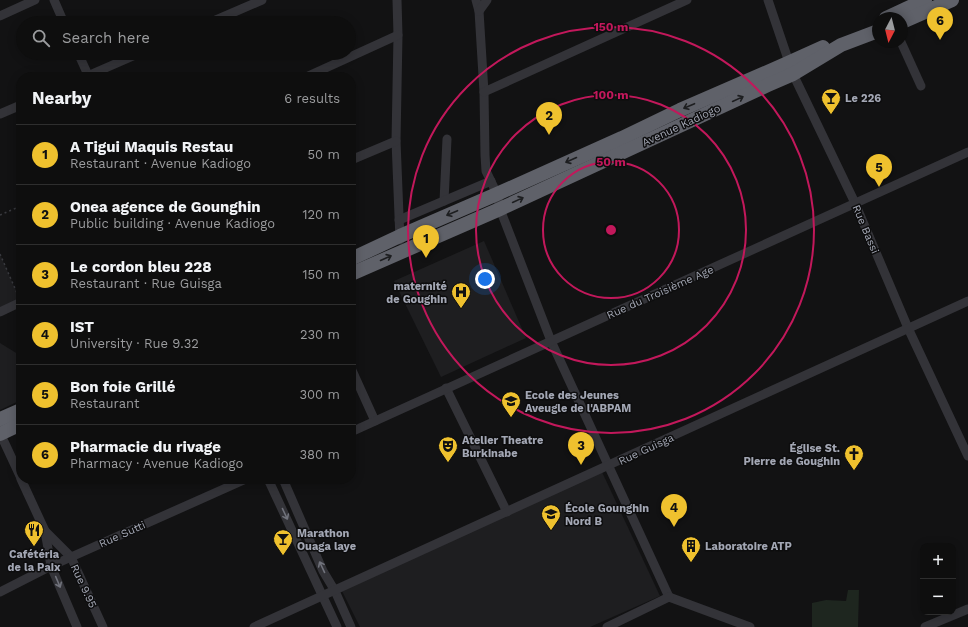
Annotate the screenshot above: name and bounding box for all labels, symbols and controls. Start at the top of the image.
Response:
pin: 6 [927,7,953,40]
north arrow [872,12,908,48]
search box [16,16,356,60]
text: 150 m [594,20,628,34]
icon: search [30,27,52,49]
text: Search here [62,29,150,47]
bar icon: Le 226 [820,87,842,115]
text: Nearby [32,88,91,108]
text: 100 m [593,88,629,102]
text: 6 results [284,91,340,106]
place label: Le 226 [845,92,881,105]
one-way arrow [732,95,744,102]
pin: 2 [536,102,562,135]
street label: Avenue Kadiogo [640,102,722,149]
one-way arrow [683,103,695,110]
text: A Tigui Maquis Restau [70,138,233,156]
text: 1 [42,147,48,162]
text: 50 m [308,147,340,162]
pin: 5 [866,154,892,187]
text: 50 m [596,155,626,169]
text: Restaurant · Avenue Kadiogo [70,156,251,171]
one-way arrow [565,157,577,165]
one-way arrow [512,196,524,203]
text: Onea agence de Gounghin [70,198,261,216]
street label: Rue Bassi [849,203,882,256]
text: 2 [41,207,49,222]
text: 120 m [302,207,340,222]
one-way arrow [447,210,459,217]
text: Public building · Avenue Kadiogo [70,216,275,231]
centre of rings [604,223,618,237]
pin: 1 [413,225,439,258]
one-way arrow [380,254,392,261]
text: Le cordon bleu 228 [70,258,212,276]
street label: Rue du Troisième Age [605,263,716,322]
text: 3 [41,267,49,282]
text: 150 m [302,267,340,282]
your location [475,269,495,289]
text: Restaurant · Rue Guisga [70,276,222,291]
place label: maternité de Goughin [386,280,447,306]
hospital icon: maternité de Goughin [450,281,472,309]
text: IST [70,318,94,336]
text: 4 [41,327,49,342]
text: 230 m [300,327,340,342]
text: University · Rue 9.32 [70,336,199,351]
text: Bon foie Grillé [70,378,175,396]
text: 5 [41,387,49,402]
text: 300 m [299,387,340,402]
place label: Ecole des Jeunes Aveugle de l'ABPAM [525,389,631,415]
school or university icon: Ecole des Jeunes Aveugle de l'ABPAM [500,390,522,418]
text: Restaurant [70,396,140,411]
street label: Rue Guisga [616,431,676,468]
pin: 3 [568,432,594,465]
place label: Atelier Theatre Burkinabe [462,434,543,460]
theatre icon: Atelier Theatre Burkinabe [437,435,459,463]
text: Pharmacie du rivage [70,438,221,456]
place label: Église St. Pierre de Goughin [743,442,840,468]
church icon: Église St. Pierre de Goughin [843,443,865,471]
text: 6 [41,447,49,462]
text: 380 m [300,447,340,462]
text: Pharmacy · Avenue Kadiogo [70,456,243,471]
pin: 4 [661,494,687,527]
place label: École Gounghin Nord B [565,502,649,528]
school or university icon: École Gounghin Nord B [540,503,562,531]
one-way arrow [282,508,289,520]
street label: Rue Sutti [97,518,147,550]
restaurant icon: Cafétéria de la Paix [23,519,45,547]
place label: Marathon Ouaga laye [297,527,356,553]
bar icon: Marathon Ouaga laye [272,528,294,556]
building icon: Laboratoire ATP [680,535,702,563]
place label: Laboratoire ATP [705,540,792,553]
map controls [920,543,956,615]
button: + [920,543,956,579]
place label: Cafétéria de la Paix [8,548,61,574]
one-way arrow [318,561,325,573]
street label: Rue 9.95 [68,562,99,610]
one-way arrow [55,576,62,588]
button: − [920,579,956,615]

